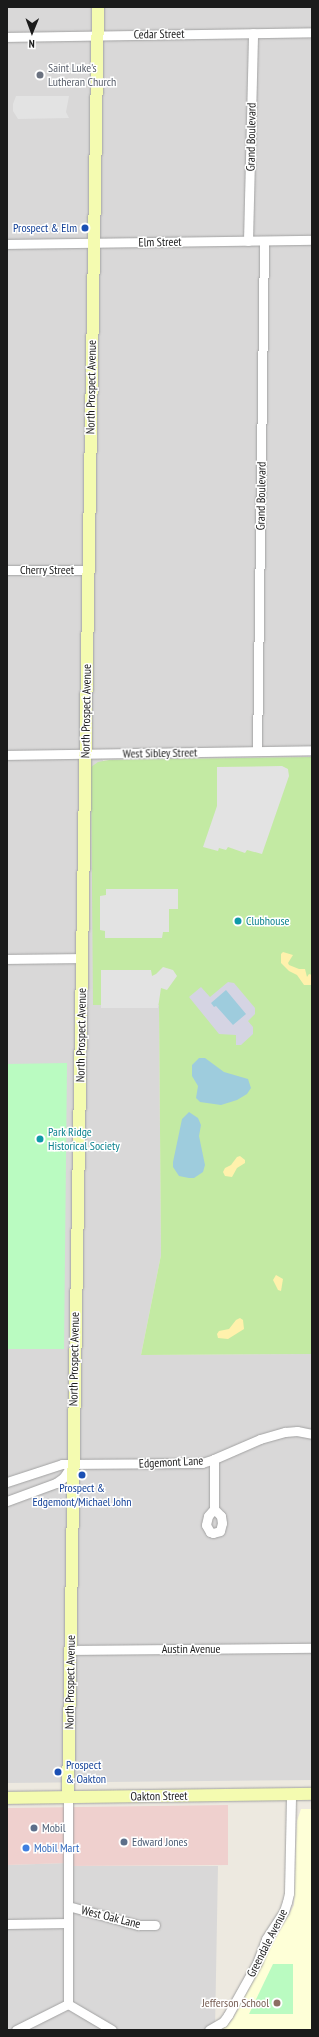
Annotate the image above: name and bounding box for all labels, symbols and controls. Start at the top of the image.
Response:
north arrow [12,12,52,52]
street label: Cedar Street [133,26,185,42]
text: N [29,37,35,51]
place label: Saint Luke's Lutheran Church [48,61,116,89]
marker: Saint Luke's Lutheran Church [35,70,45,80]
street label: Grand Boulevard [243,103,259,171]
place label: Prospect & Elm [13,221,77,235]
marker: Prospect & Elm [80,223,90,233]
street label: Elm Street [138,234,182,250]
street label: North Prospect Avenue [83,340,99,434]
street label: Grand Boulevard [253,462,269,530]
street label: Cherry Street [20,563,74,577]
street label: North Prospect Avenue [78,664,94,758]
street label: West Sibley Street [122,745,198,761]
place label: Clubhouse [246,914,289,928]
marker: Clubhouse [233,916,243,926]
street label: North Prospect Avenue [73,988,89,1082]
place label: Park Ridge Historical Society [48,1125,120,1153]
marker: Park Ridge Historical Society [35,1134,45,1144]
street label: North Prospect Avenue [66,1312,82,1406]
street label: Edgemont Lane [138,1453,204,1471]
marker: Prospect & Edgemont/Michael John [77,1470,87,1480]
place label: Prospect & Edgemont/Michael John [32,1481,132,1509]
street label: North Prospect Avenue [62,1635,78,1729]
street label: Austin Avenue [161,1642,221,1656]
place label: Prospect & Oakton [66,1758,106,1786]
marker: Prospect & Oakton [53,1767,63,1777]
street label: Oakton Street [130,1788,188,1804]
place label: Mobil [42,1821,65,1835]
marker: Mobil [29,1823,39,1833]
place label: Edward Jones [132,1835,188,1849]
marker: Edward Jones [119,1837,129,1847]
place label: Mobil Mart [34,1841,79,1855]
marker: Mobil Mart [21,1843,31,1853]
street label: West Oak Lane [80,1903,142,1931]
street label: Greendale Avenue [244,1906,290,1980]
place label: Jefferson School [202,1996,269,2010]
marker: Jefferson School [272,1998,282,2008]

